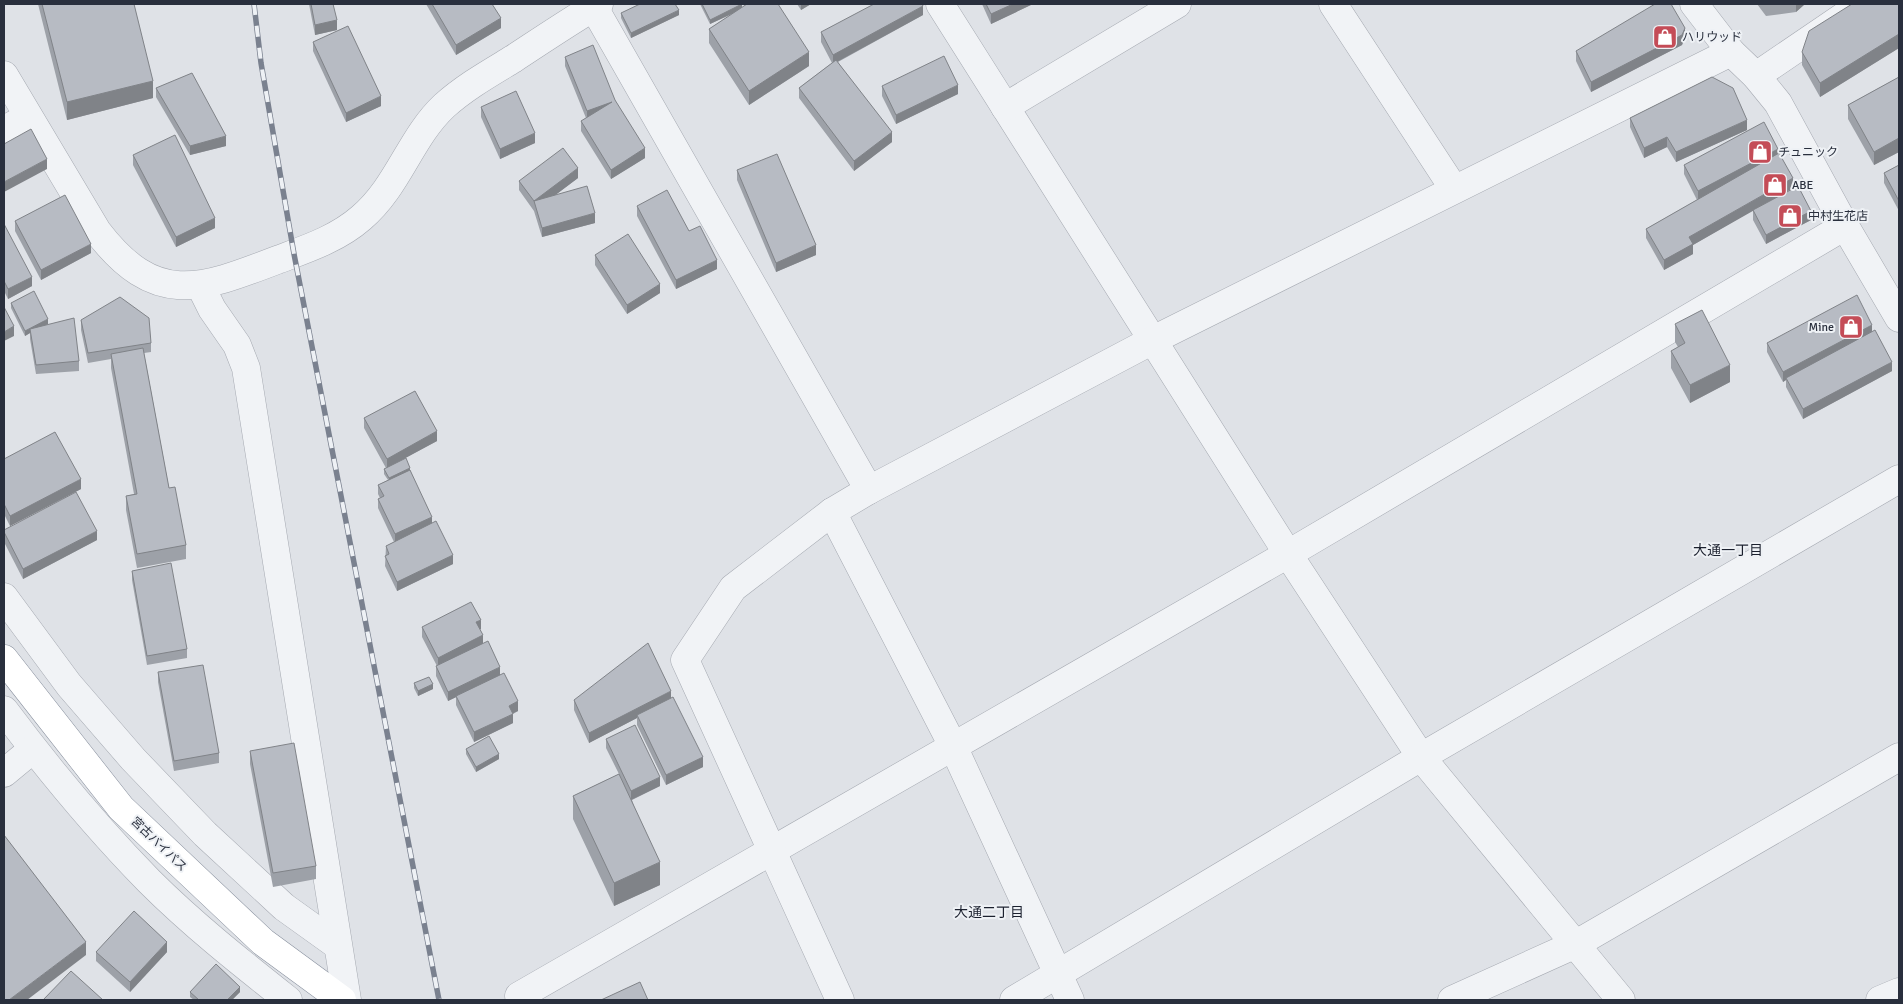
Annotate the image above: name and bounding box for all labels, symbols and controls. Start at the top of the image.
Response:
shop icon: ハリウッド [1652,24,1678,50]
place label: ハリウッド [1682,30,1742,45]
shop icon: チュニック [1747,139,1773,165]
place label: チュニック [1778,145,1838,160]
shop icon: ABE [1762,172,1788,198]
place label: ABE [1792,178,1814,193]
shop icon: 中村生花店 [1777,203,1803,229]
place label: 中村生花店 [1808,209,1868,224]
shop icon: Mine [1838,314,1864,340]
place label: Mine [1809,320,1834,335]
district label: 大通一丁目 [1693,542,1763,559]
street label: 宮古バイパス [128,814,190,875]
district label: 大通二丁目 [954,904,1024,921]

